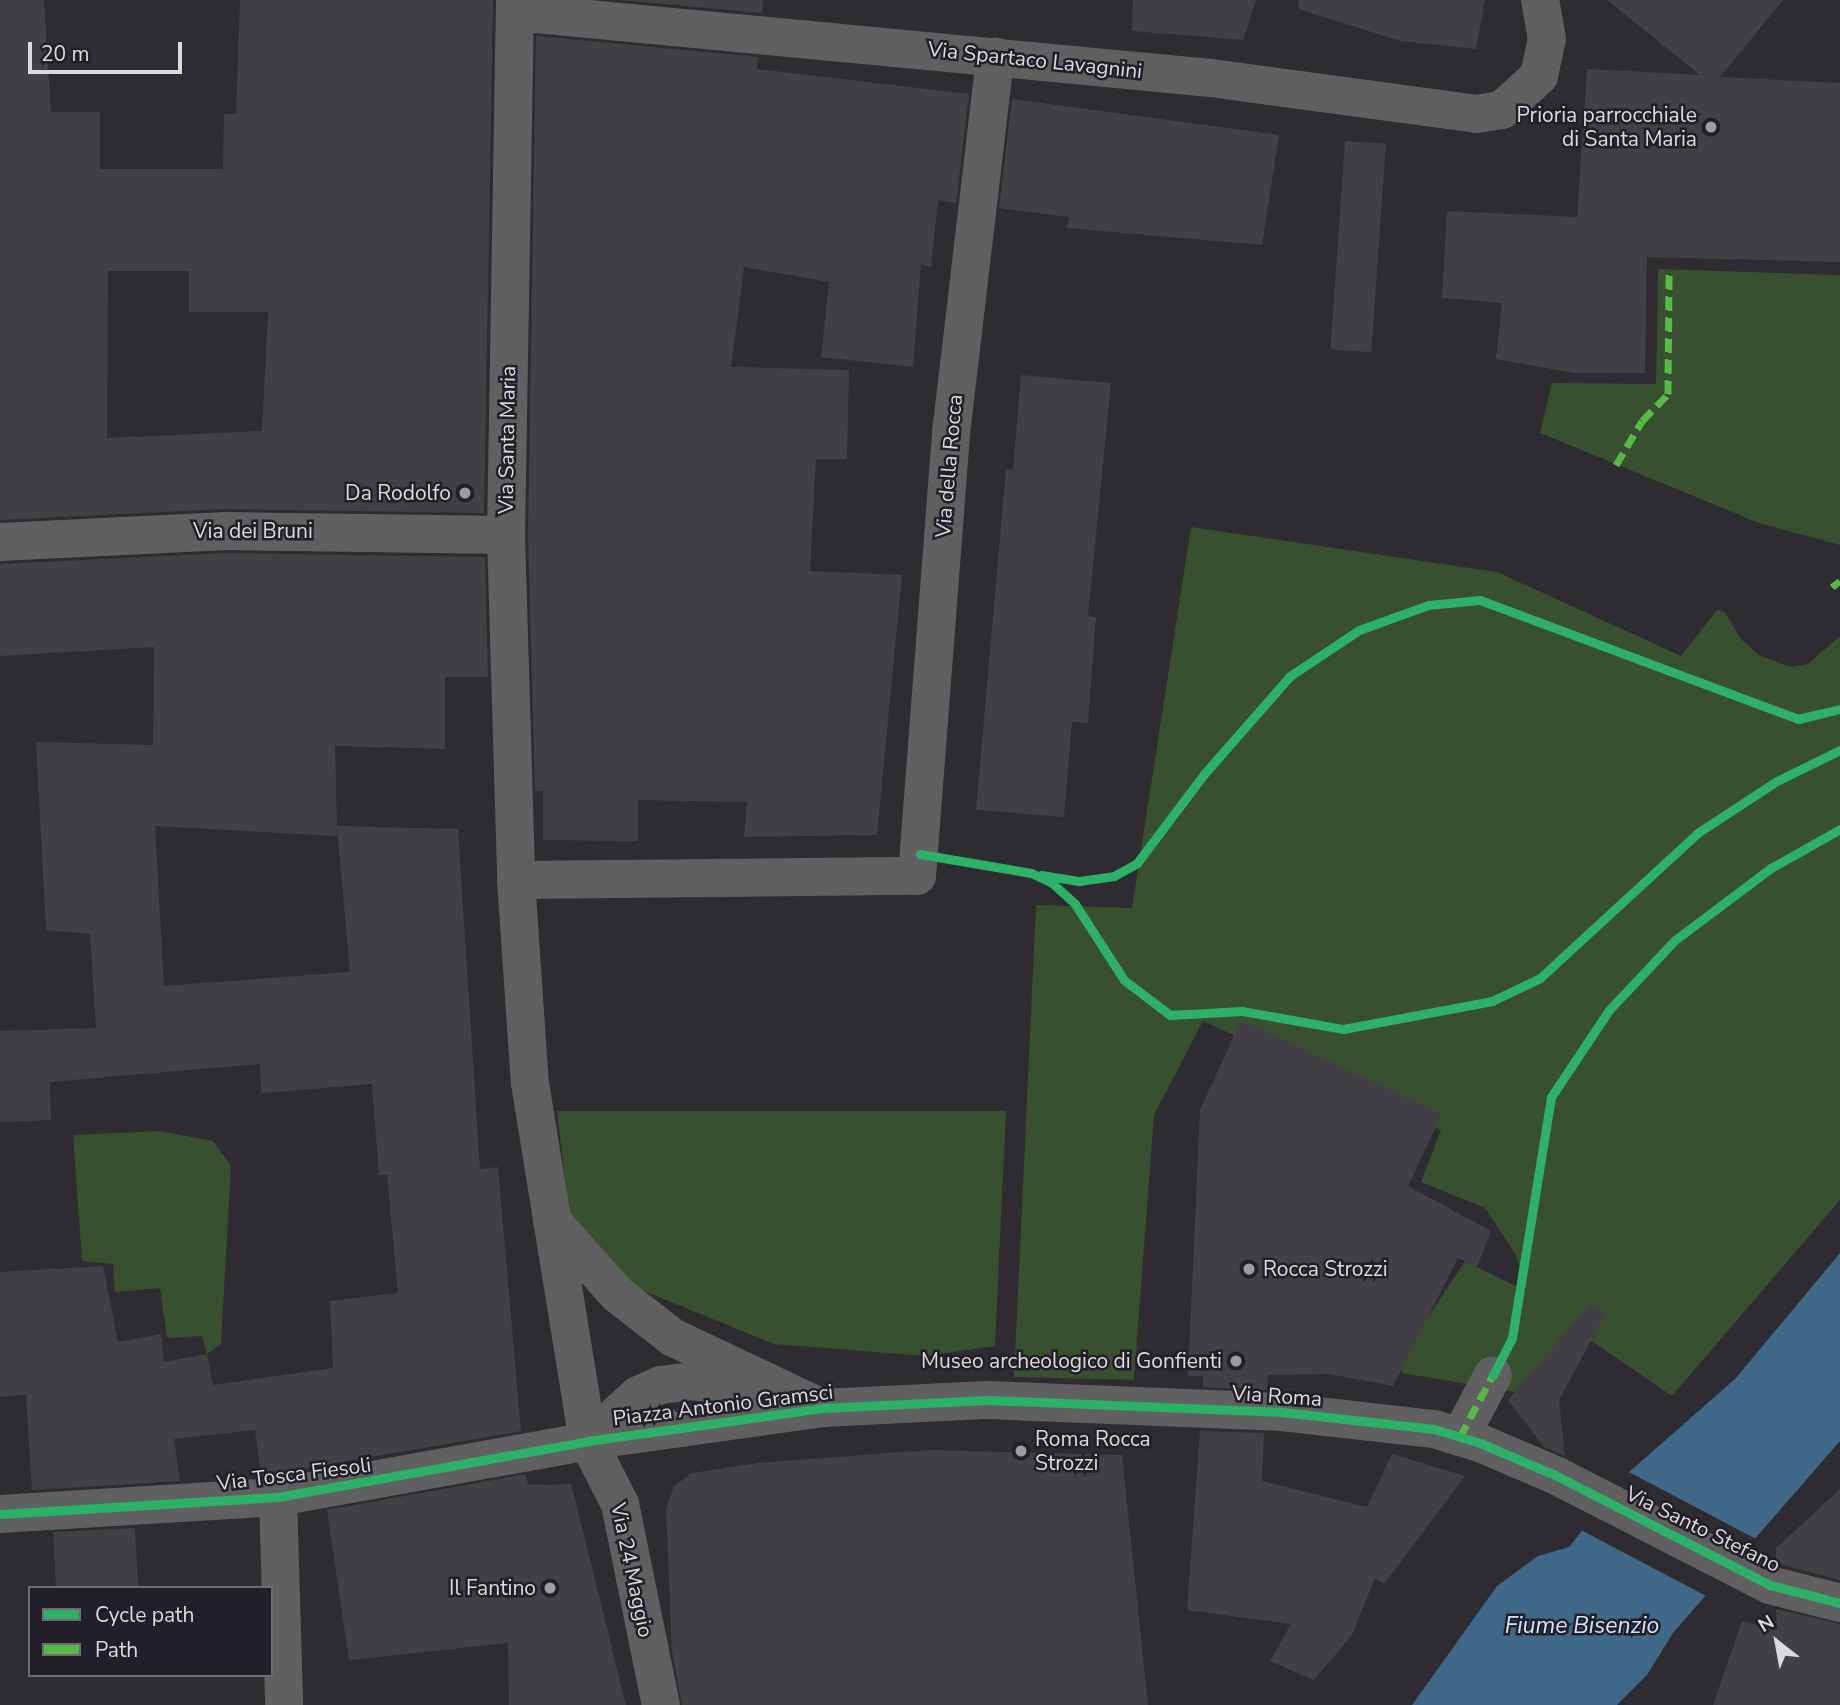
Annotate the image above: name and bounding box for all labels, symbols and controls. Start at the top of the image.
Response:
scale bar [32,28,186,72]
street label: Via Spartaco Lavagnini [927,36,1143,84]
text: 20 m [41,40,90,68]
place label: Prioria parrocchiale di Santa Maria [1517,102,1697,152]
marker: Prioria parrocchiale di Santa Maria [1703,119,1719,135]
street label: Via Santa Maria [493,366,521,514]
street label: Via della Rocca [930,393,968,539]
place label: Da Rodolfo [345,480,451,506]
marker: Da Rodolfo [457,485,473,501]
street label: Via dei Bruni [193,518,313,544]
place label: Rocca Strozzi [1263,1256,1388,1282]
marker: Rocca Strozzi [1241,1261,1257,1277]
place label: Museo archeologico di Gonfienti [921,1348,1222,1374]
marker: Museo archeologico di Gonfienti [1228,1353,1244,1369]
street label: Piazza Antonio Gramsci [611,1379,835,1431]
street label: Via Roma [1231,1380,1323,1412]
place label: Roma Rocca Strozzi [1035,1426,1151,1476]
marker: Roma Rocca Strozzi [1013,1443,1029,1459]
street label: Via Tosca Fiesoli [215,1452,373,1496]
street label: Via Santo Stefano [1621,1481,1785,1577]
street label: Via 24 Maggio [605,1501,659,1639]
place label: Il Fantino [449,1575,536,1601]
marker: Il Fantino [542,1580,558,1596]
legend [28,1586,273,1677]
text: Cycle path [95,1601,194,1629]
north arrow [1742,1607,1812,1677]
text: N [1753,1609,1779,1639]
water label: Fiume Bisenzio [1505,1612,1659,1640]
text: Path [95,1636,138,1664]

